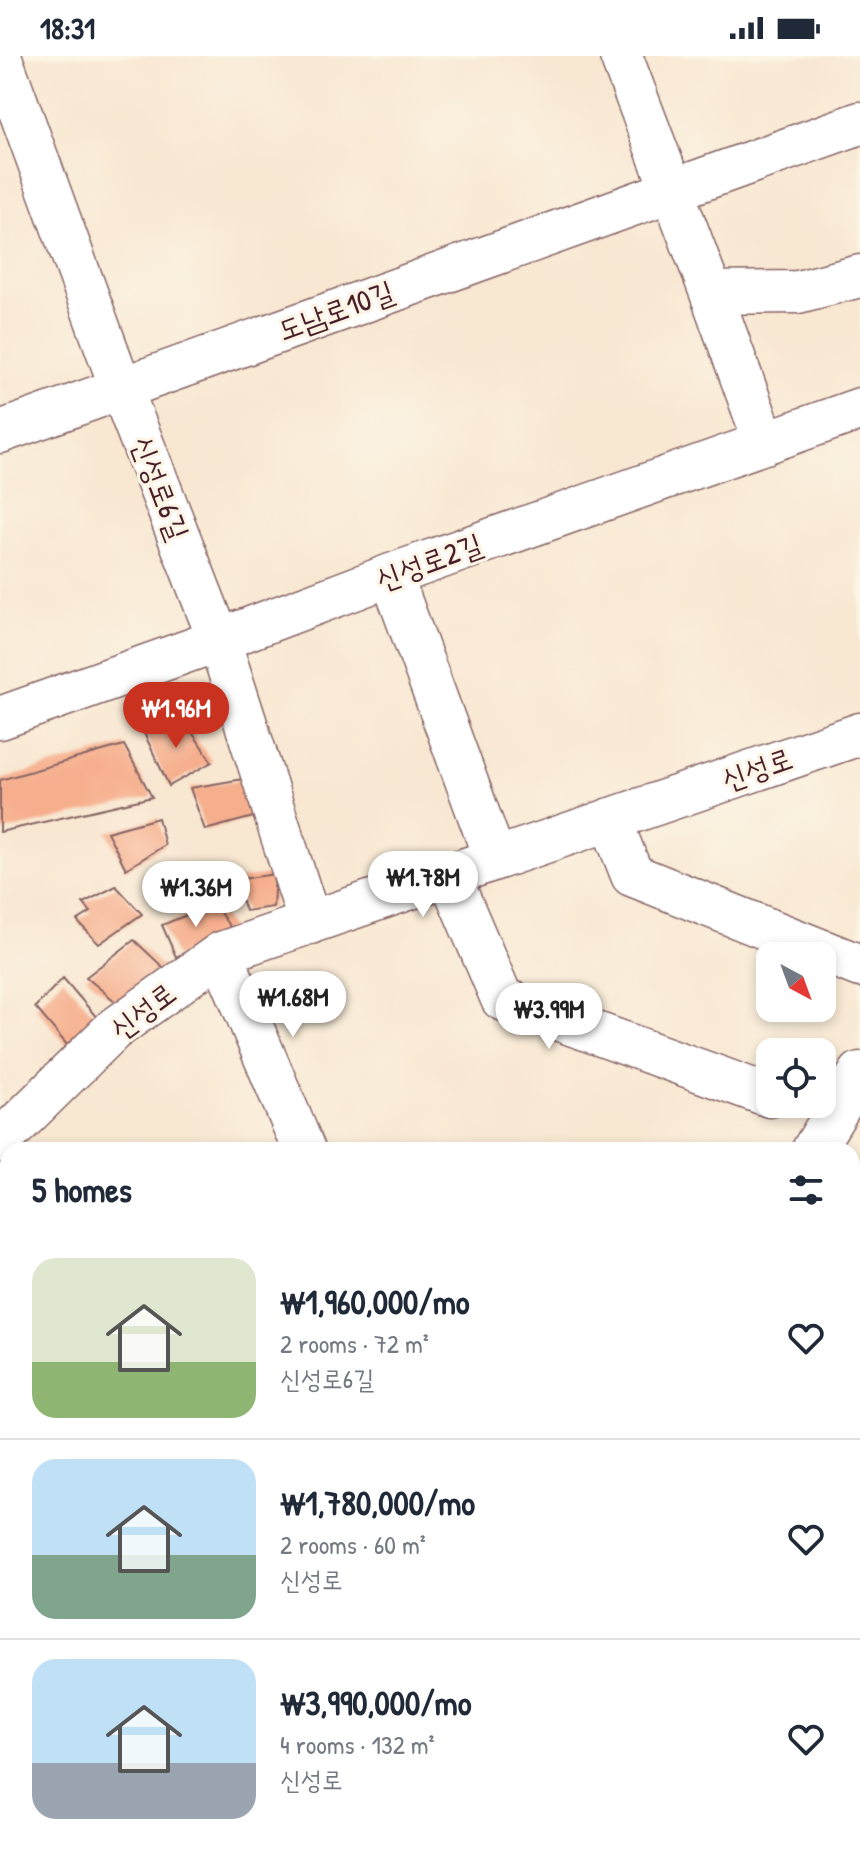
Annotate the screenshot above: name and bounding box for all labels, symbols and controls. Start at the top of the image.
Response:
text: 18:31 [40,8,95,48]
street label: 도남로10길 [272,271,399,350]
street label: 신성로6길 [123,430,199,545]
street label: 신성로2길 [370,523,487,599]
pin: ₩1.96M [111,682,241,750]
text: ₩1.96M [141,690,211,725]
street label: 신성로 [716,737,797,799]
pin: ₩1.78M [358,851,488,919]
text: ₩1.78M [386,859,460,894]
pin: ₩1.36M [131,861,261,929]
text: ₩1.36M [160,869,232,904]
north arrow [756,942,836,1022]
map controls [756,942,836,1118]
pin: ₩1.68M [228,971,358,1039]
street label: 신성로 [101,972,183,1048]
text: ₩1.68M [257,979,329,1014]
pin: ₩3.99M [484,983,614,1051]
text: ₩3.99M [513,991,585,1026]
button: locate [756,1038,836,1118]
text: 5 homes [32,1167,132,1213]
icon: filters [784,1168,828,1212]
text: ₩1,960,000/mo [280,1279,470,1325]
icon: home [96,1290,192,1386]
icon: heart [784,1316,828,1360]
text: 2 rooms · 72 m² [280,1326,429,1361]
text: 신성로6길 [280,1361,374,1396]
text: ₩1,780,000/mo [280,1480,475,1526]
icon: home [96,1491,192,1587]
icon: heart [784,1517,828,1561]
text: 2 rooms · 60 m² [280,1527,426,1562]
text: 신성로 [280,1562,343,1597]
text: ₩3,990,000/mo [280,1680,471,1726]
icon: home [96,1691,192,1787]
icon: heart [784,1717,828,1761]
text: 4 rooms · 132 m² [280,1727,434,1762]
text: 신성로 [280,1762,343,1797]

